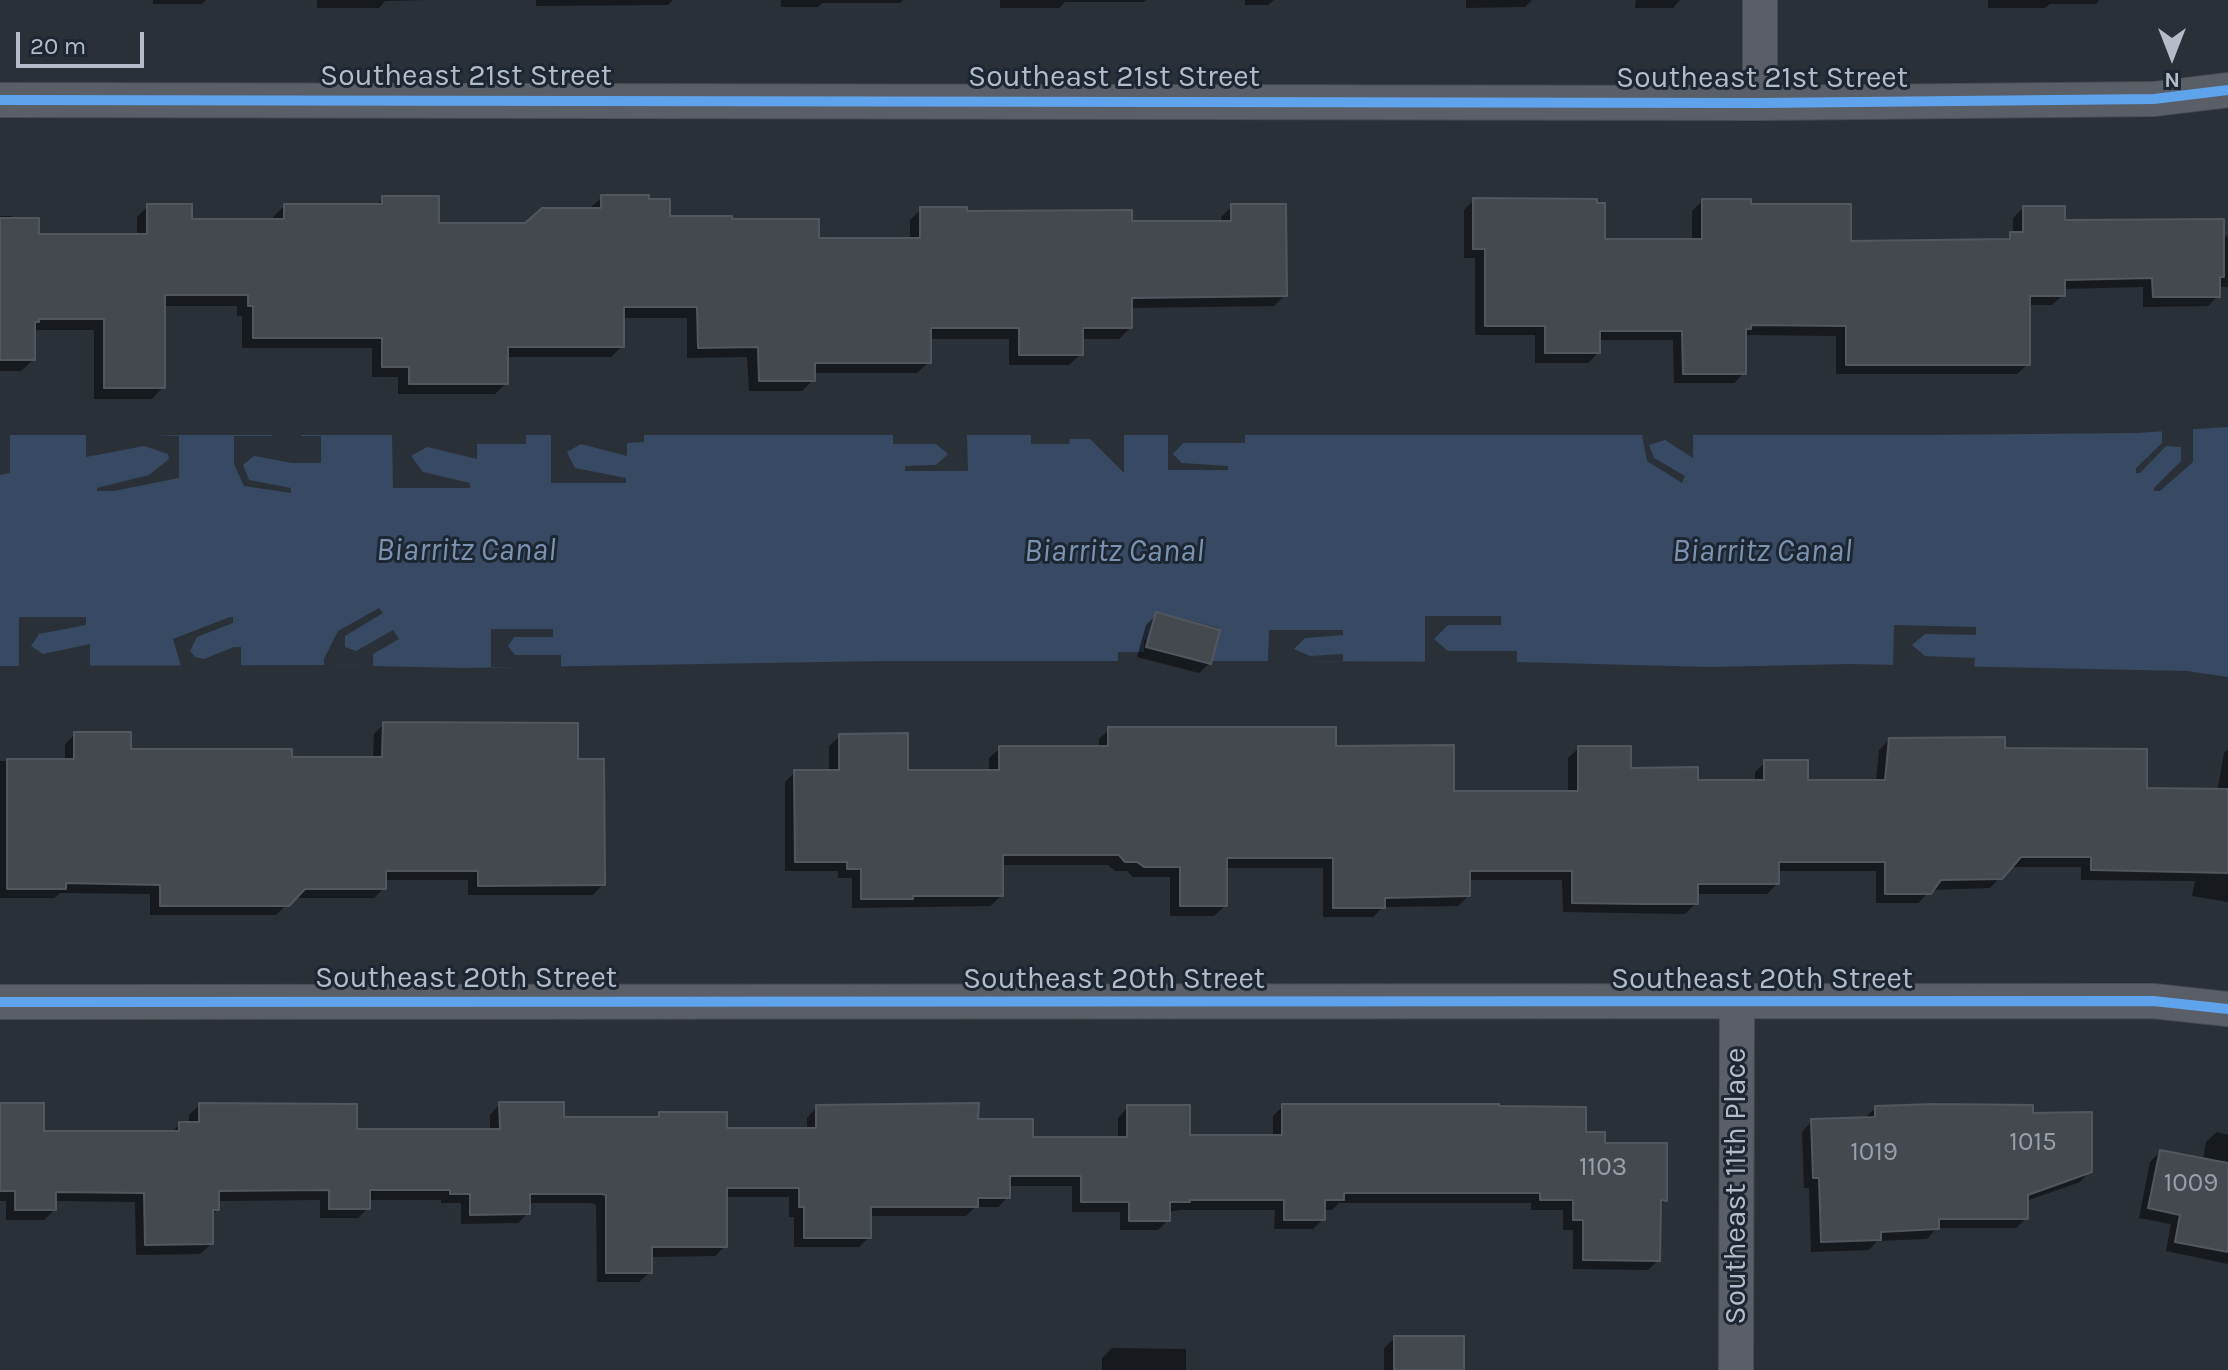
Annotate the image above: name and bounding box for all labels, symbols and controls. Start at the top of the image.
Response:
scale bar [20,16,148,66]
north arrow [2132,16,2212,96]
text: 20 m [30,32,86,60]
street label: Southeast 21st Street [320,58,612,94]
street label: Southeast 21st Street [968,59,1260,95]
street label: Southeast 21st Street [1616,60,1908,96]
text: N [2164,67,2180,93]
water label: Biarritz Canal [376,532,556,570]
water label: Biarritz Canal [1024,533,1204,571]
water label: Biarritz Canal [1672,533,1852,571]
street label: Southeast 20th Street [315,960,617,996]
street label: Southeast 20th Street [963,961,1265,997]
street label: Southeast 20th Street [1611,961,1913,997]
street label: Southeast 11th Place [1718,1048,1754,1324]
house number: 1015 [2009,1127,2057,1159]
house number: 1019 [1850,1137,1898,1169]
house number: 1103 [1579,1152,1627,1184]
house number: 1009 [2164,1168,2218,1200]

